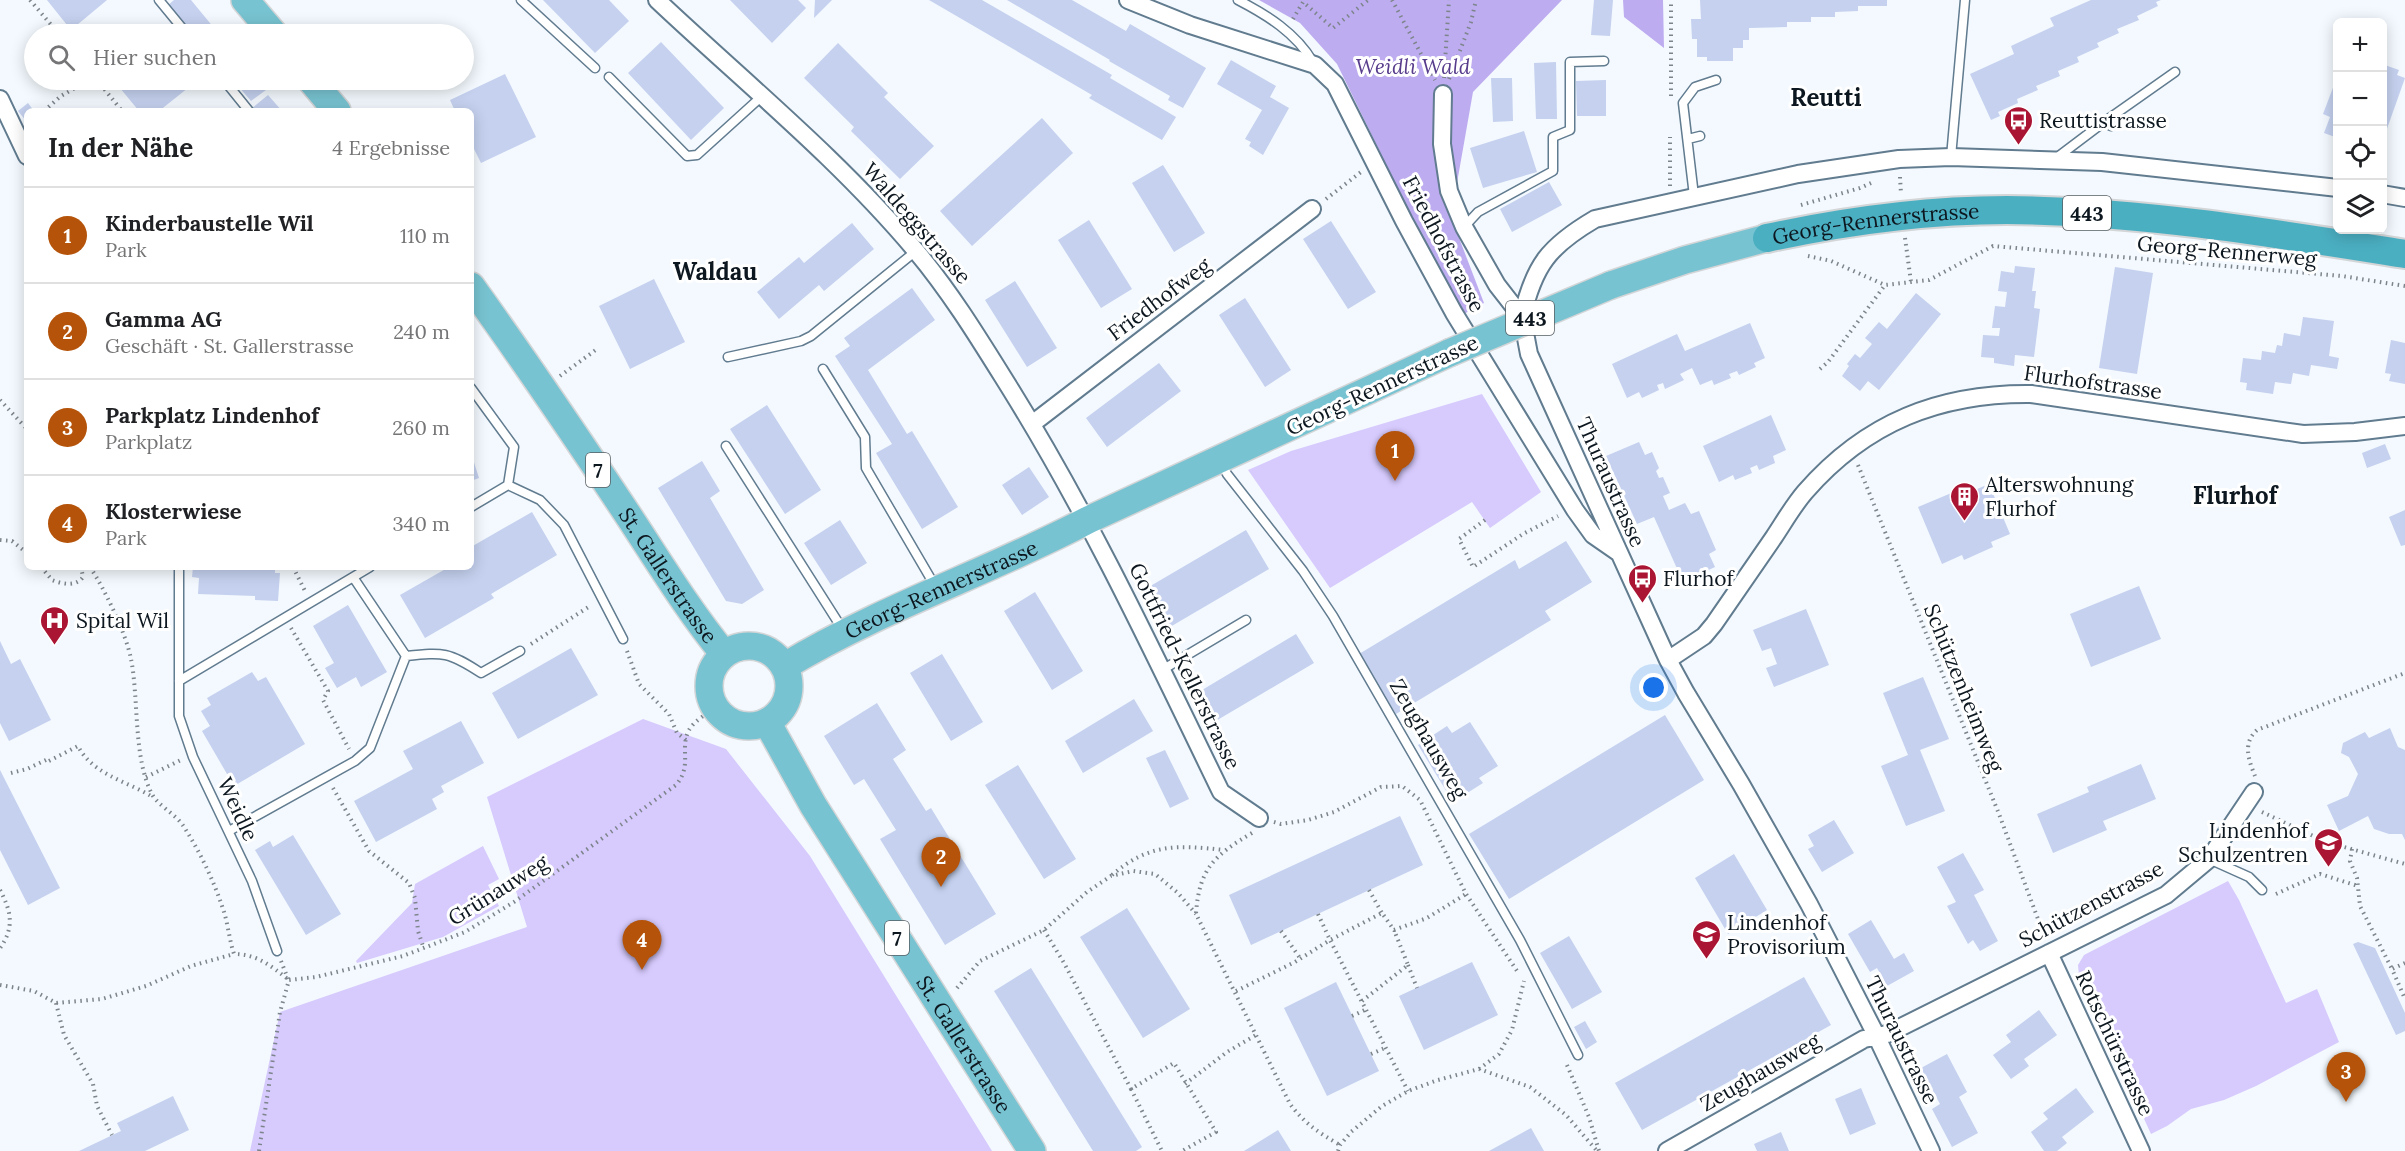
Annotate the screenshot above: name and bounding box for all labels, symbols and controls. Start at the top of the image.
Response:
map controls [2333,18,2387,234]
button: + [2333,18,2387,72]
search box [24,24,474,90]
icon: search [45,41,78,74]
text: Hier suchen [93,43,217,71]
park label: Weidli Wald [1356,53,1471,80]
button: − [2333,72,2387,126]
district label: Reutti [1790,82,1862,113]
bus stop icon: Reuttistrasse [2002,104,2034,146]
place label: Reuttistrasse [2039,107,2167,134]
button: locate [2333,126,2387,180]
text: In der Nähe [48,131,193,164]
text: 4 Ergebnisse [332,135,450,160]
street label: Waldeggstrasse [857,157,977,289]
street label: Friedhofstrasse [1397,171,1491,317]
button: layers [2333,180,2387,234]
road number: 443 [2063,196,2111,230]
street label: Georg-Rennerstrasse [1770,197,1980,250]
text: Kinderbaustelle Wil [105,209,314,237]
text: 1 [63,223,72,248]
text: 110 m [400,223,450,248]
street label: Georg-Rennerweg [2136,230,2318,272]
text: Park [105,237,147,262]
street label: Friedhofweg [1102,251,1216,346]
district label: Waldau [673,256,757,287]
road number: 443 [1506,301,1554,335]
text: Gamma AG [105,305,222,333]
text: 2 [62,319,73,344]
text: 240 m [393,319,450,344]
street label: Georg-Rennerstrasse [1282,329,1482,441]
text: Geschäft · St. Gallerstrasse [105,333,354,358]
street label: Flurhofstrasse [2022,359,2164,405]
text: Parkplatz Lindenhof [105,401,319,429]
street label: Thuraustrasse [1570,413,1652,551]
text: 3 [62,415,73,440]
text: 260 m [392,415,450,440]
text: Parkplatz [105,429,192,454]
pin: 1 [1376,432,1414,481]
road number: 7 [586,453,610,487]
place label: Alterswohnung Flurhof [1984,471,2134,522]
building icon: Alterswohnung Flurhof [1948,480,1980,522]
district label: Flurhof [2193,480,2279,511]
text: Klosterwiese [105,497,242,525]
street label: St. Gallerstrasse [613,502,724,648]
text: 4 [62,511,73,536]
text: 340 m [392,511,450,536]
text: Park [105,525,147,550]
street label: Georg-Rennerstrasse [840,533,1042,645]
street label: Gottfried-Kellerstrasse [1123,558,1247,774]
bus stop icon: Flurhof [1626,562,1658,604]
place label: Flurhof [1663,565,1736,592]
street label: Schützenheimweg [1918,600,2010,776]
hospital icon: Spital Wil [39,604,71,646]
place label: Spital Wil [76,607,169,634]
your location [1639,673,1668,702]
street label: Zeughausweg [1384,674,1474,804]
street label: Weidle [212,773,264,845]
place label: Lindenhof Schulzentren [2178,817,2310,868]
school or university icon: Lindenhof Schulzentren [2313,826,2345,868]
pin: 2 [922,838,960,887]
street label: Grünauweg [443,848,553,931]
street label: Schützenstrasse [2014,855,2168,953]
place label: Lindenhof Provisorium [1727,909,1846,960]
school or university icon: Lindenhof Provisorium [1690,918,1722,960]
pin: 4 [622,920,662,970]
road number: 7 [885,921,909,955]
street label: Rotschürstrasse [2070,966,2160,1120]
street label: St. Gallerstrasse [911,970,1018,1118]
street label: Thuraustrasse [1859,972,1945,1108]
street label: Zeughausweg [1695,1027,1825,1117]
pin: 3 [2326,1052,2366,1102]

